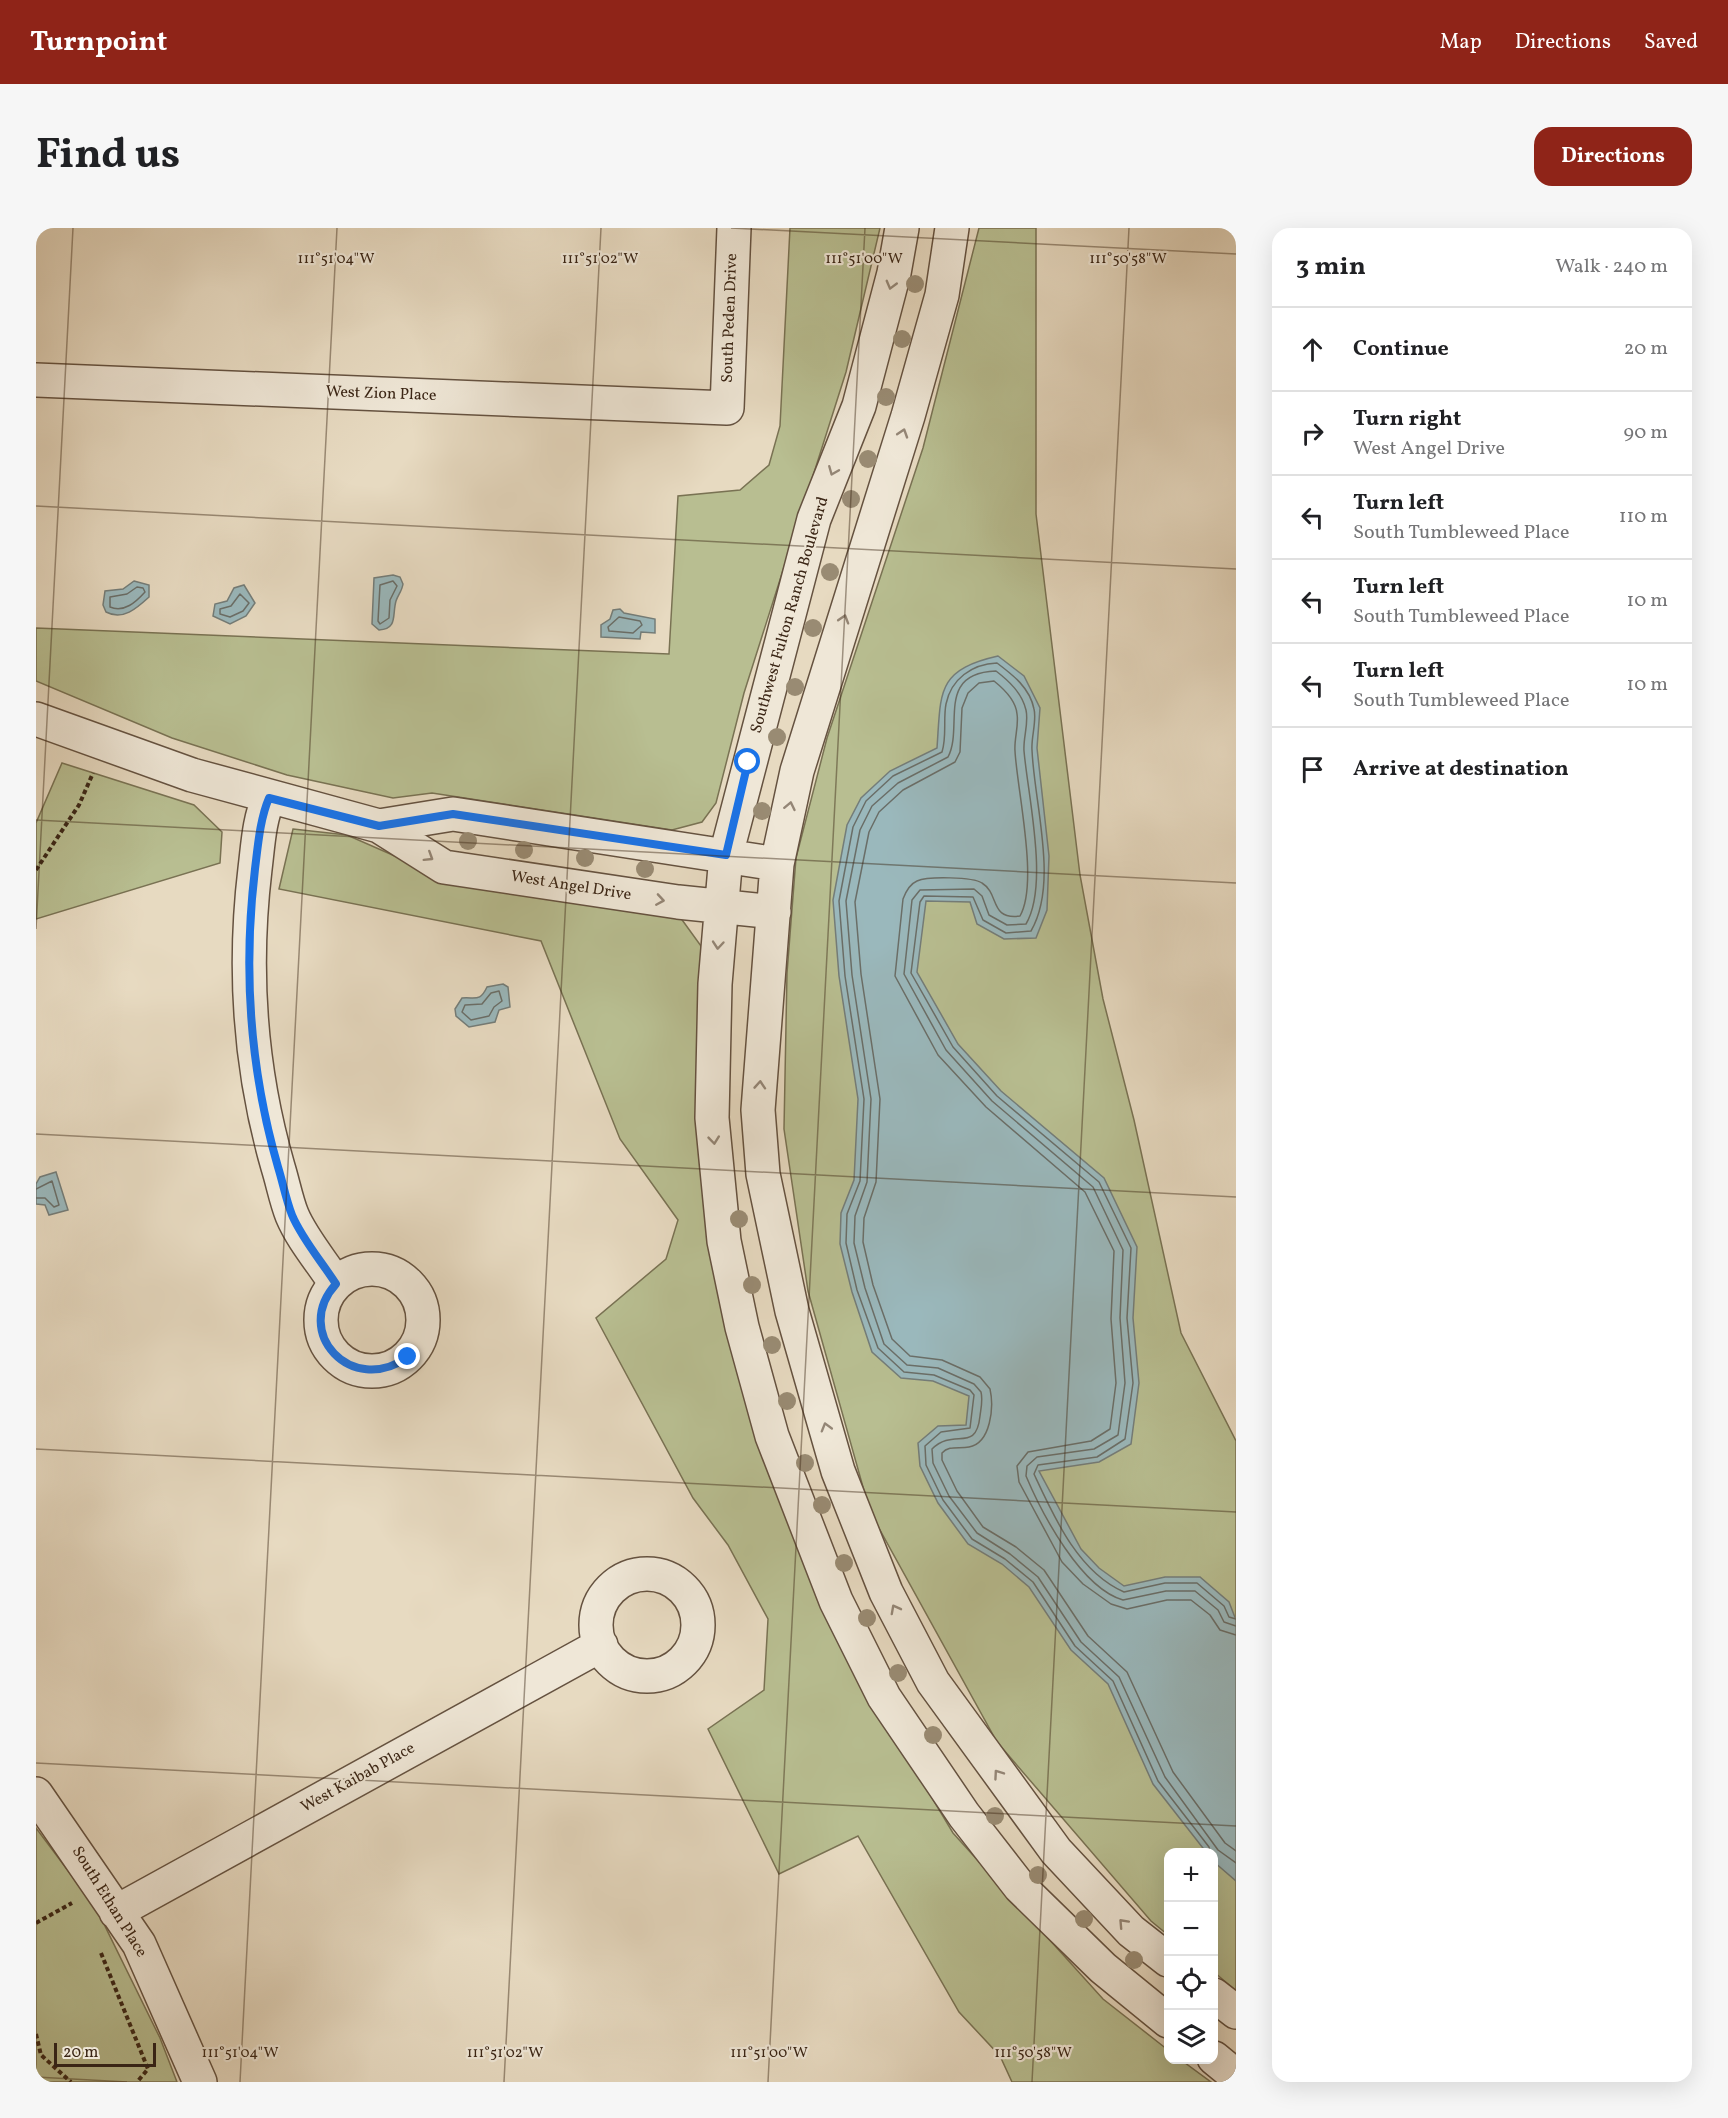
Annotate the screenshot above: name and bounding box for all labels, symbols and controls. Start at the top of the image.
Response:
text: Turnpoint [30,23,167,62]
text: Map [1440,28,1482,57]
text: Directions [1515,28,1611,57]
text: Saved [1644,28,1698,57]
text: Find us [36,127,180,186]
button: Directions [1534,127,1692,186]
text: 111°51'04"W [298,249,374,270]
text: 111°51'02"W [562,249,638,270]
text: 111°51'00"W [825,249,903,270]
text: 111°50'58"W [1089,249,1167,270]
text: 3 min [1296,249,1366,285]
street label: South Peden Drive [717,253,743,383]
text: Walk · 240 m [1555,253,1668,281]
one-way arrow [886,280,898,290]
icon: ahead [1296,333,1329,366]
text: Continue [1353,334,1449,365]
text: 20 m [1624,335,1668,363]
street label: West Zion Place [325,381,437,407]
text: Turn right [1353,404,1461,435]
icon: right [1296,417,1329,450]
text: 90 m [1624,419,1668,447]
one-way arrow [896,428,908,439]
text: West Angel Drive [1353,435,1505,463]
one-way arrow [828,465,840,476]
text: Turn left [1353,488,1444,519]
street label: Southwest Fulton Ranch Boulevard [746,494,834,736]
icon: left [1296,501,1329,534]
text: 110 m [1619,503,1668,531]
text: South Tumbleweed Place [1353,519,1569,547]
text: Turn left [1353,572,1444,603]
icon: left [1296,585,1329,618]
text: 10 m [1627,587,1668,615]
text: South Tumbleweed Place [1353,603,1569,631]
one-way arrow [837,614,849,625]
text: Turn left [1353,656,1444,687]
icon: left [1296,669,1329,702]
text: 10 m [1627,671,1668,699]
text: South Tumbleweed Place [1353,687,1569,715]
route start [734,748,760,774]
icon: arrive [1296,753,1329,786]
text: Arrive at destination [1353,754,1569,785]
one-way arrow [782,802,795,812]
one-way arrow [422,850,433,861]
street label: West Angel Drive [509,866,633,906]
one-way arrow [656,893,665,905]
one-way arrow [712,940,725,950]
one-way arrow [753,1080,766,1089]
one-way arrow [707,1135,720,1144]
route end [394,1343,420,1369]
one-way arrow [821,1422,833,1433]
one-way arrow [891,1605,902,1615]
street label: West Kaibab Place [297,1738,419,1818]
one-way arrow [994,1770,1005,1781]
street label: South Ethan Place [66,1842,152,1962]
map controls [1164,1848,1218,2064]
button: + [1164,1848,1218,1902]
button: − [1164,1902,1218,1956]
one-way arrow [1119,1920,1130,1930]
button: locate [1164,1956,1218,2010]
button: layers [1164,2010,1218,2064]
scale bar [54,2040,156,2068]
text: 20 m [63,2042,98,2064]
text: 111°51'04"W [202,2043,278,2064]
text: 111°51'02"W [467,2043,543,2064]
text: 111°51'00"W [730,2043,808,2064]
text: 111°50'58"W [994,2043,1072,2064]

